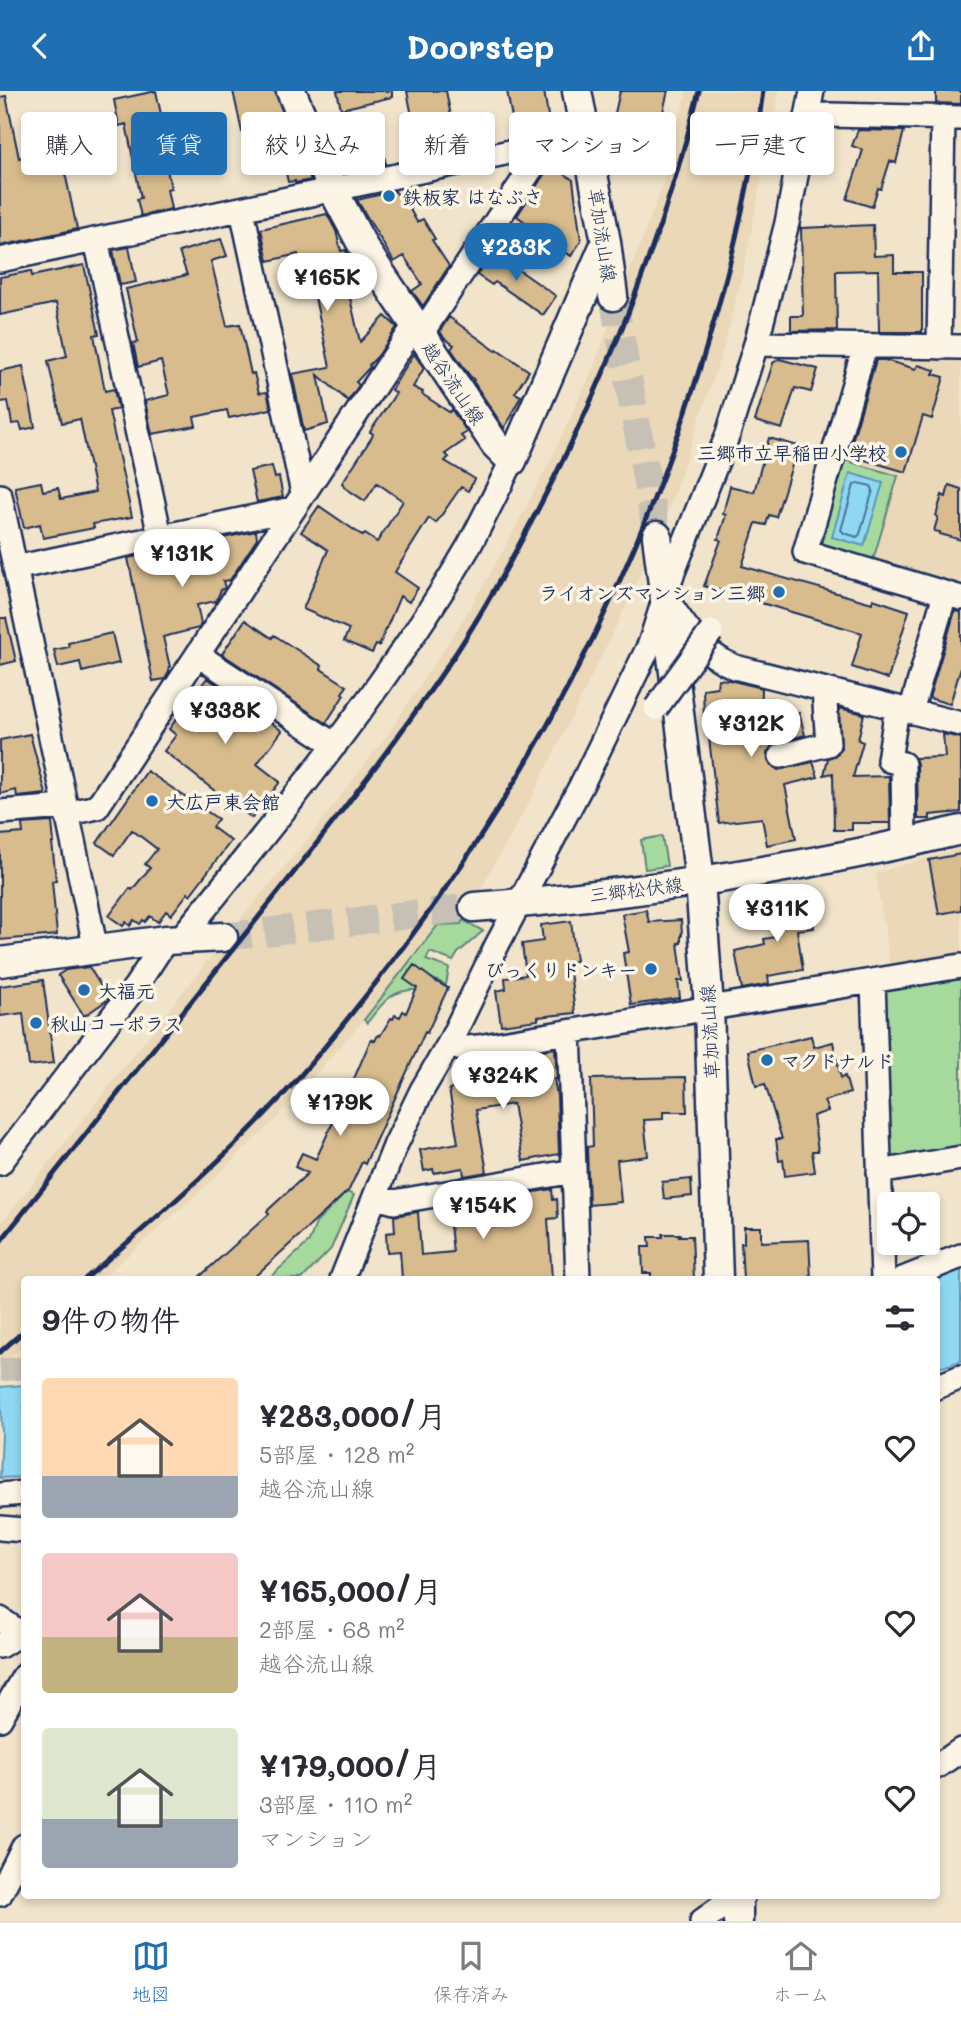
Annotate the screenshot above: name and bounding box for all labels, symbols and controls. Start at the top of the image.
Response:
text: Doorstep [406,25,555,67]
icon: back [21,27,59,65]
icon: share [902,27,940,65]
chip: 購入 [21,112,117,175]
chip: 賃貸 [131,112,227,175]
chip: 絞り込み [241,112,385,175]
chip: 新着 [399,112,495,175]
chip: マンション [509,112,676,175]
chip: 一戸建て [690,112,834,175]
place label: 鉄板家 はなぶさ [403,184,543,209]
street label: 草加流山線 [583,186,623,284]
marker: 鉄板家 はなぶさ [381,188,397,204]
pin: ¥283K [467,223,565,283]
text: ¥283K [480,231,552,261]
pin: ¥165K [278,253,376,313]
text: ¥165K [293,261,361,291]
street label: 越谷流山線 [417,337,491,429]
place label: 三郷市立早稲田小学校 [697,440,887,465]
marker: 三郷市立早稲田小学校 [893,444,909,460]
pin: ¥131K [133,529,231,589]
text: ¥131K [150,537,214,567]
place label: ライオンズマンション三郷 [539,580,765,605]
marker: ライオンズマンション三郷 [771,584,787,600]
pin: ¥338K [176,687,274,746]
text: ¥338K [189,694,261,724]
pin: ¥312K [702,699,800,759]
text: ¥312K [717,707,785,737]
place label: 大広戸東会館 [166,789,280,814]
marker: 大広戸東会館 [144,793,160,809]
street label: 三郷松伏線 [587,871,685,907]
pin: ¥311K [728,885,826,944]
text: ¥311K [745,892,809,922]
place label: びっくりドンキー [485,957,637,982]
marker: びっくりドンキー [643,961,659,977]
place label: 大福元 [98,978,155,1003]
marker: 大福元 [76,982,92,998]
street label: 草加流山線 [694,984,724,1080]
place label: 秋山コーポラス [50,1011,182,1036]
marker: 秋山コーポラス [28,1015,44,1031]
place label: マクドナルド [781,1048,894,1073]
pin: ¥324K [454,1051,552,1111]
marker: マクドナルド [759,1052,775,1068]
text: ¥324K [467,1059,539,1089]
pin: ¥179K [291,1079,389,1138]
text: ¥179K [306,1086,374,1116]
pin: ¥154K [434,1181,532,1241]
text: ¥154K [449,1189,517,1219]
map controls [877,1192,940,1255]
button: locate [877,1192,940,1255]
text: 9件の物件 [42,1299,180,1339]
icon: filters [881,1299,919,1337]
text: ¥283,000/月 [259,1395,447,1435]
icon: home [98,1406,182,1490]
icon: heart [881,1429,919,1467]
text: 5部屋 · 128 m² [259,1439,415,1469]
text: 越谷流山線 [259,1473,374,1503]
text: ¥165,000/月 [259,1570,442,1610]
icon: home [98,1581,182,1665]
icon: heart [881,1604,919,1642]
text: 2部屋 · 68 m² [259,1614,405,1644]
text: 越谷流山線 [259,1648,374,1678]
text: ¥179,000/月 [259,1745,441,1785]
icon: home [98,1756,182,1840]
icon: heart [881,1779,919,1817]
text: 3部屋 · 110 m² [259,1789,412,1819]
text: マンション [259,1823,373,1853]
tab: 地図 [132,1937,170,2006]
tab: 保存済み [433,1937,509,2006]
tab: ホーム [773,1937,829,2006]

